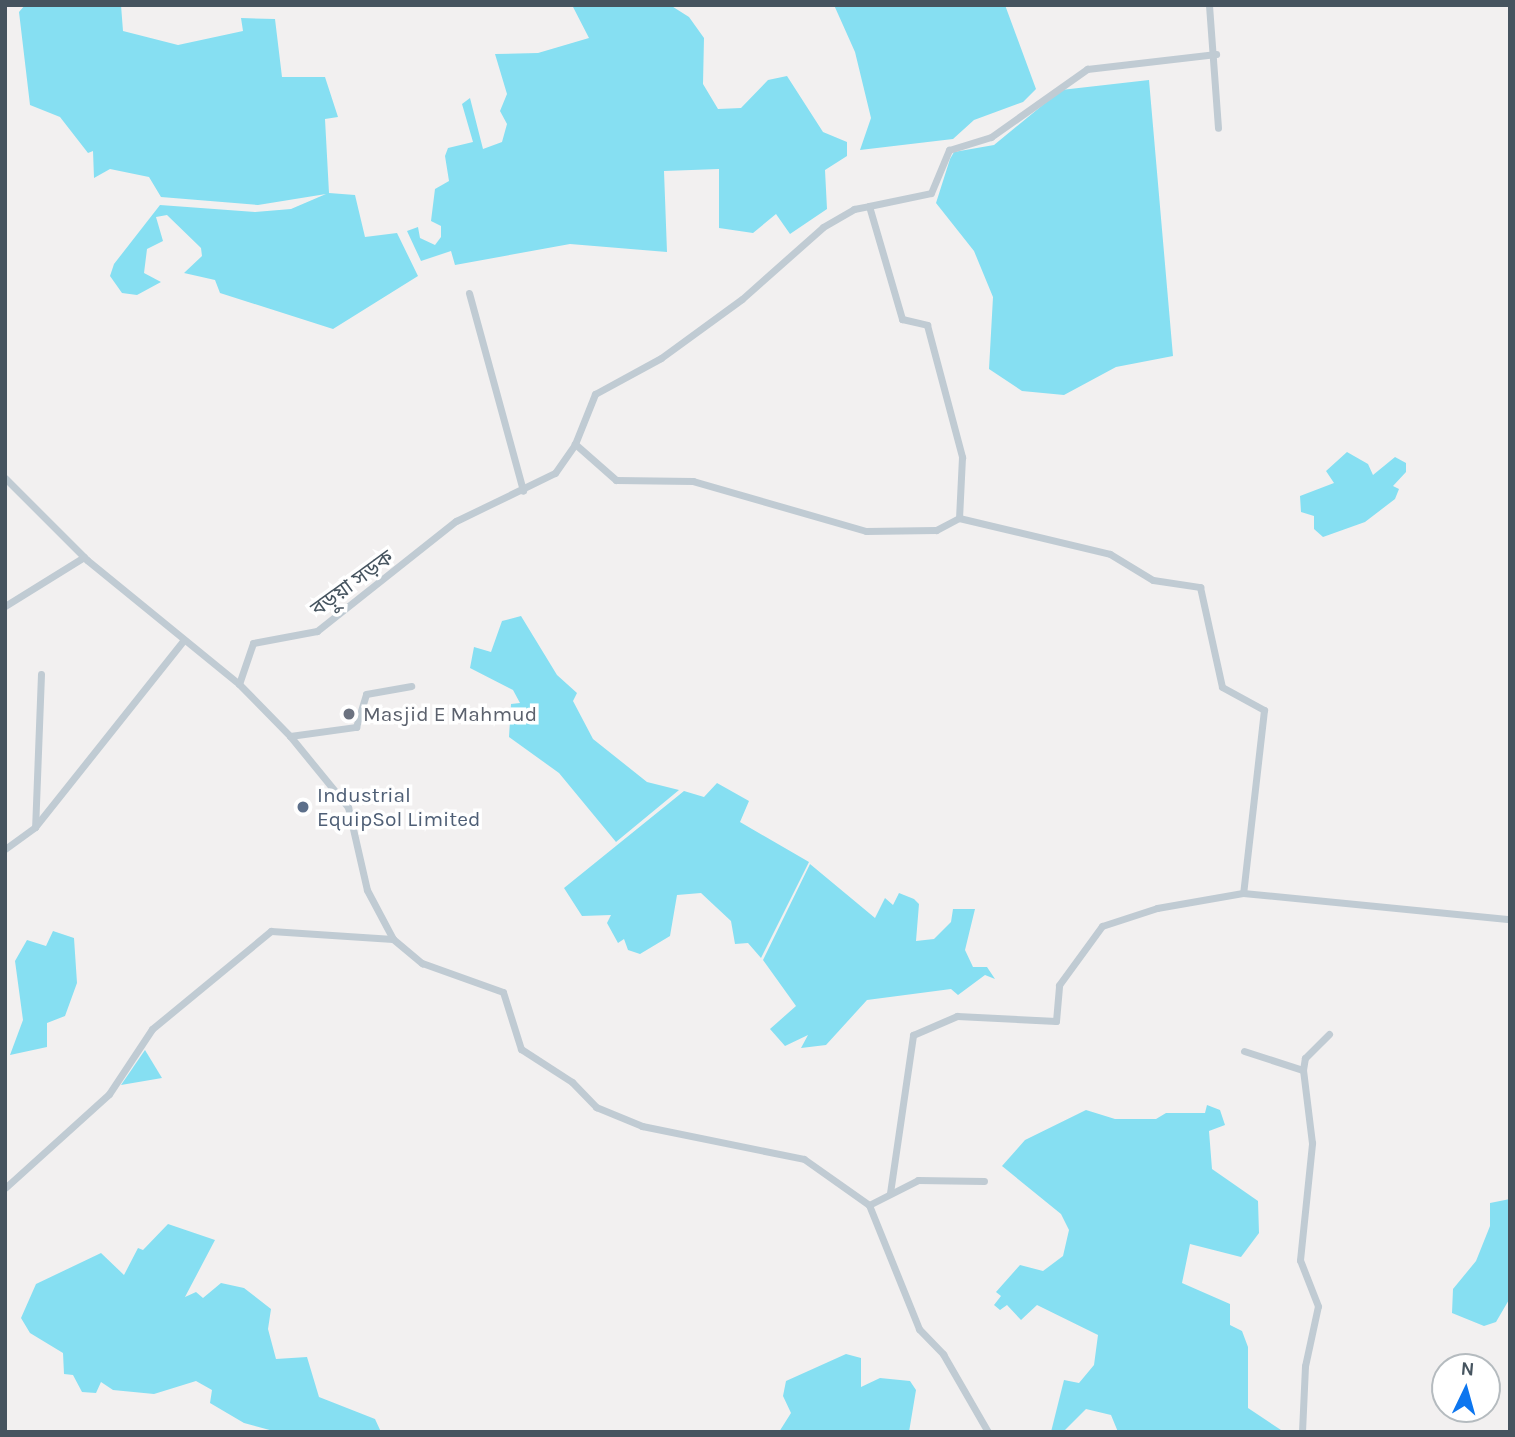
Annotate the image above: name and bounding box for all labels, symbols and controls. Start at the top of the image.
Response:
street label: বড়ুয়া সড়ক [306,545,398,621]
place label: Masjid E Mahmud [363,701,537,727]
marker: Masjid E Mahmud [341,706,357,722]
place label: Industrial EquipSol Limited [317,782,480,832]
marker: Industrial EquipSol Limited [295,799,311,815]
north arrow [1431,1353,1501,1423]
text: N [1460,1358,1475,1381]

